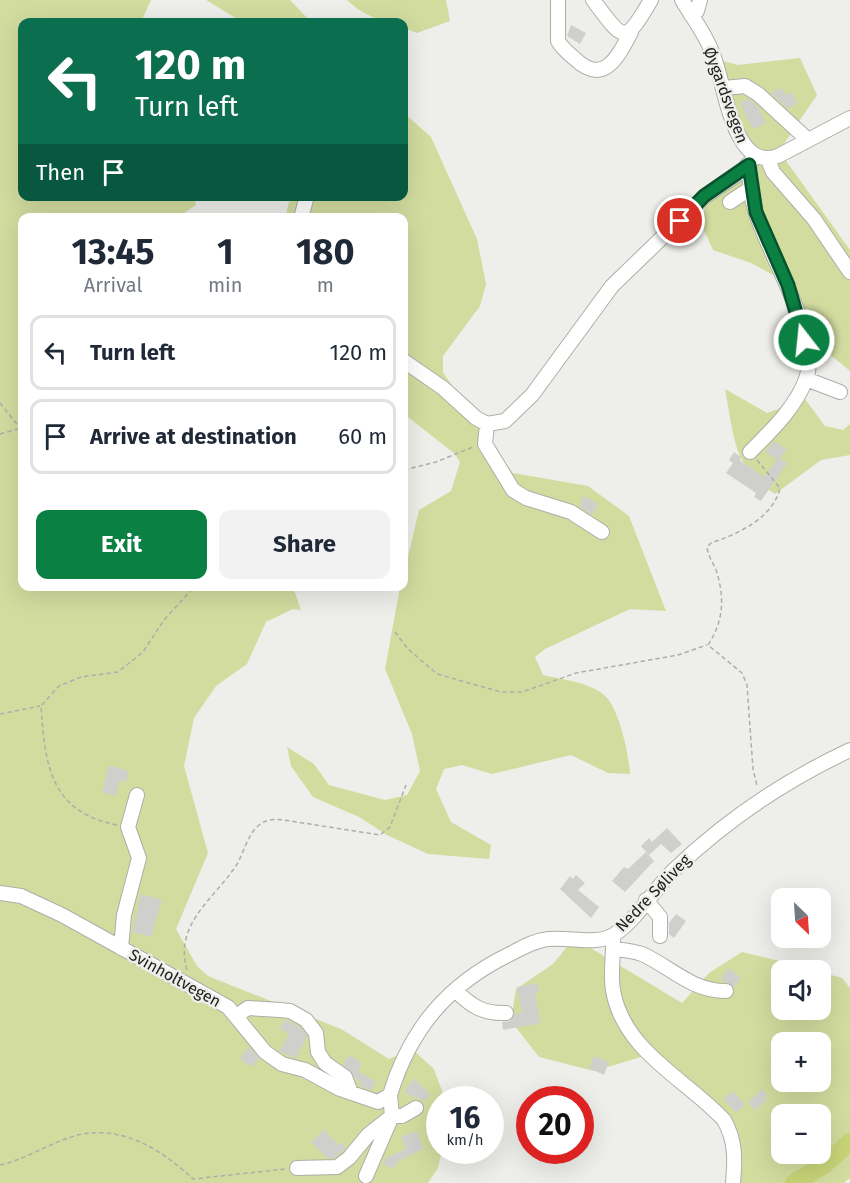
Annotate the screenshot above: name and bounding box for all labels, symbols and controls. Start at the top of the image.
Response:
text: 120 m [135,40,246,90]
icon: left [36,42,114,120]
street label: Øygardsvegen [700,44,752,146]
text: Turn left [135,91,238,123]
icon: arrive [97,156,130,189]
text: Then [36,159,85,186]
pin [654,195,705,246]
icon: arrive [663,204,696,237]
text: 13:45 [71,230,155,274]
text: 1 [217,230,234,274]
text: 180 [296,230,355,274]
text: Arrival [84,273,142,297]
text: min [208,273,242,297]
text: m [317,273,334,297]
position arrow [772,308,836,372]
icon: left [39,336,72,369]
text: Turn left [90,339,175,366]
text: 120 m [330,339,387,366]
icon: arrive [39,420,72,453]
text: Arrive at destination [90,423,297,450]
text: 60 m [338,423,387,450]
button: Exit [36,510,207,579]
button: Share [219,510,390,579]
street label: Nedre Søliveg [611,850,695,936]
north arrow [771,888,831,948]
map controls [771,888,831,1164]
street label: Svinholtvegen [126,945,224,1011]
button: sound [771,960,831,1020]
button: + [771,1032,831,1092]
speed limit sign: 20 [516,1086,594,1164]
text: 16 [450,1100,480,1136]
button: − [771,1104,831,1164]
text: km/h [446,1131,484,1149]

